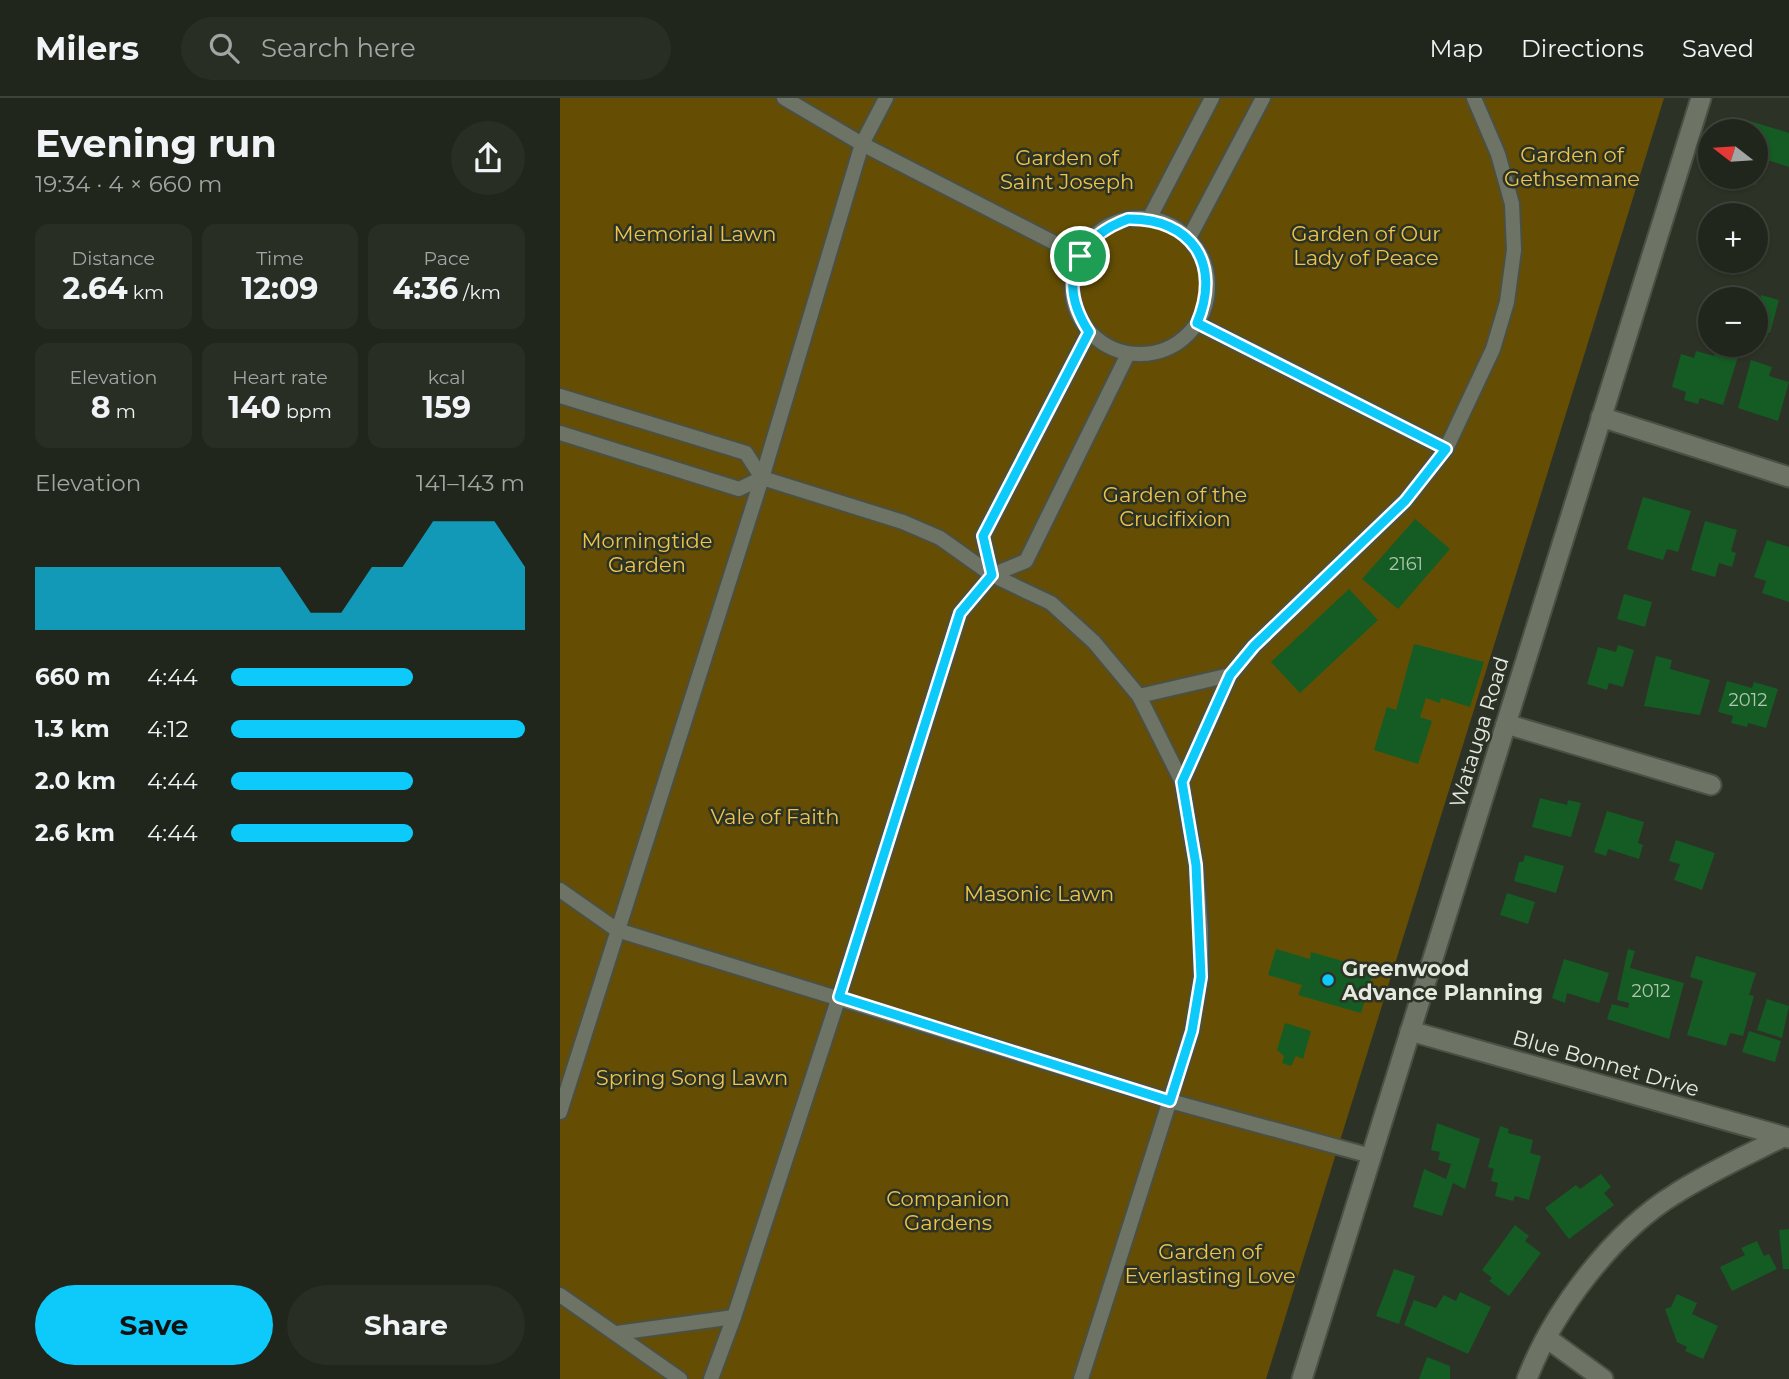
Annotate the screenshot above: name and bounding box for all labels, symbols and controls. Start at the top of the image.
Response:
search box [181,17,671,80]
text: Milers [35,28,139,68]
icon: search [205,29,243,67]
text: Search here [261,32,416,64]
text: Map [1430,34,1483,63]
text: Directions [1521,34,1644,63]
text: Saved [1682,34,1754,63]
north arrow [1698,119,1768,189]
map controls [1698,119,1768,357]
text: Evening run [35,120,277,167]
button: share [451,121,525,195]
park label: Garden of Gethsemane [1504,142,1640,191]
park label: Garden of Saint Joseph [1000,145,1134,194]
text: 19:34 · 4 × 660 m [35,170,222,198]
button: + [1698,203,1768,273]
park label: Memorial Lawn [614,221,776,246]
park label: Garden of Our Lady of Peace [1291,221,1441,270]
pin [1050,226,1110,286]
icon: arrive [1061,237,1099,275]
text: Distance [72,247,155,270]
text: Time [256,247,304,270]
text: Pace [423,247,470,270]
text: 2.64 [63,270,128,307]
text: 12:09 [242,270,318,307]
text: 4:36 [392,270,458,307]
text: km [128,281,164,304]
text: /km [458,281,501,304]
button: − [1698,287,1768,357]
text: Elevation [69,366,157,389]
text: Heart rate [232,366,328,389]
text: kcal [428,366,466,389]
text: 8 [91,389,111,426]
text: 140 [228,389,281,426]
text: 159 [422,389,471,426]
text: m [111,400,136,423]
text: bpm [281,400,332,423]
text: Elevation [35,469,141,497]
text: 141–143 m [416,469,525,497]
park label: Garden of the Crucifixion [1103,482,1247,531]
park label: Morningtide Garden [581,528,713,577]
house number: 2161 [1389,553,1423,575]
street label: Watauga Road [1444,654,1514,810]
text: 660 m [35,663,111,691]
text: 4:44 [147,663,198,691]
house number: 2012 [1729,689,1767,711]
text: 1.3 km [35,715,110,743]
text: 4:12 [147,715,189,743]
text: 2.0 km [35,767,116,795]
text: 4:44 [147,767,198,795]
park label: Vale of Faith [711,804,839,829]
text: 2.6 km [35,819,115,847]
text: 4:44 [147,819,198,847]
park label: Masonic Lawn [964,881,1114,906]
place label: Greenwood Advance Planning [1341,956,1543,1005]
marker: Greenwood Advance Planning [1320,972,1336,988]
house number: 2012 [1632,980,1670,1002]
street label: Blue Bonnet Drive [1510,1024,1702,1102]
park label: Spring Song Lawn [596,1065,788,1090]
park label: Companion Gardens [886,1186,1010,1235]
park label: Garden of Everlasting Love [1124,1239,1296,1288]
button: Save [35,1285,273,1365]
button: Share [287,1285,525,1365]

